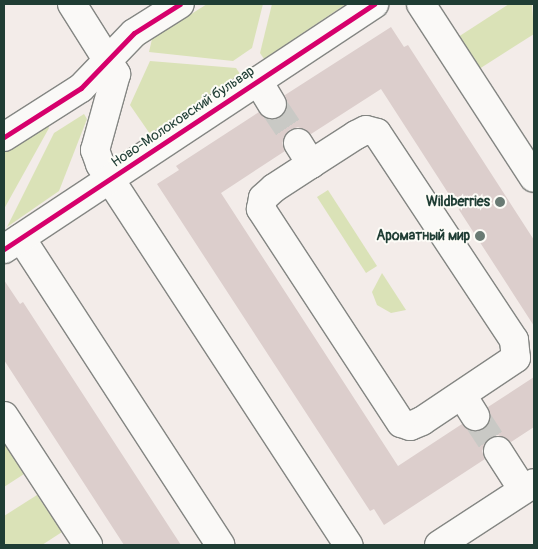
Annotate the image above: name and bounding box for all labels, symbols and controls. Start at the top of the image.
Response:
street label: Ново-Молоковский бульвар [108,63,258,171]
place label: Wildberries [426,194,490,210]
marker: Wildberries [494,196,506,208]
place label: Ароматный мир [376,228,470,244]
marker: Ароматный мир [474,230,486,242]

